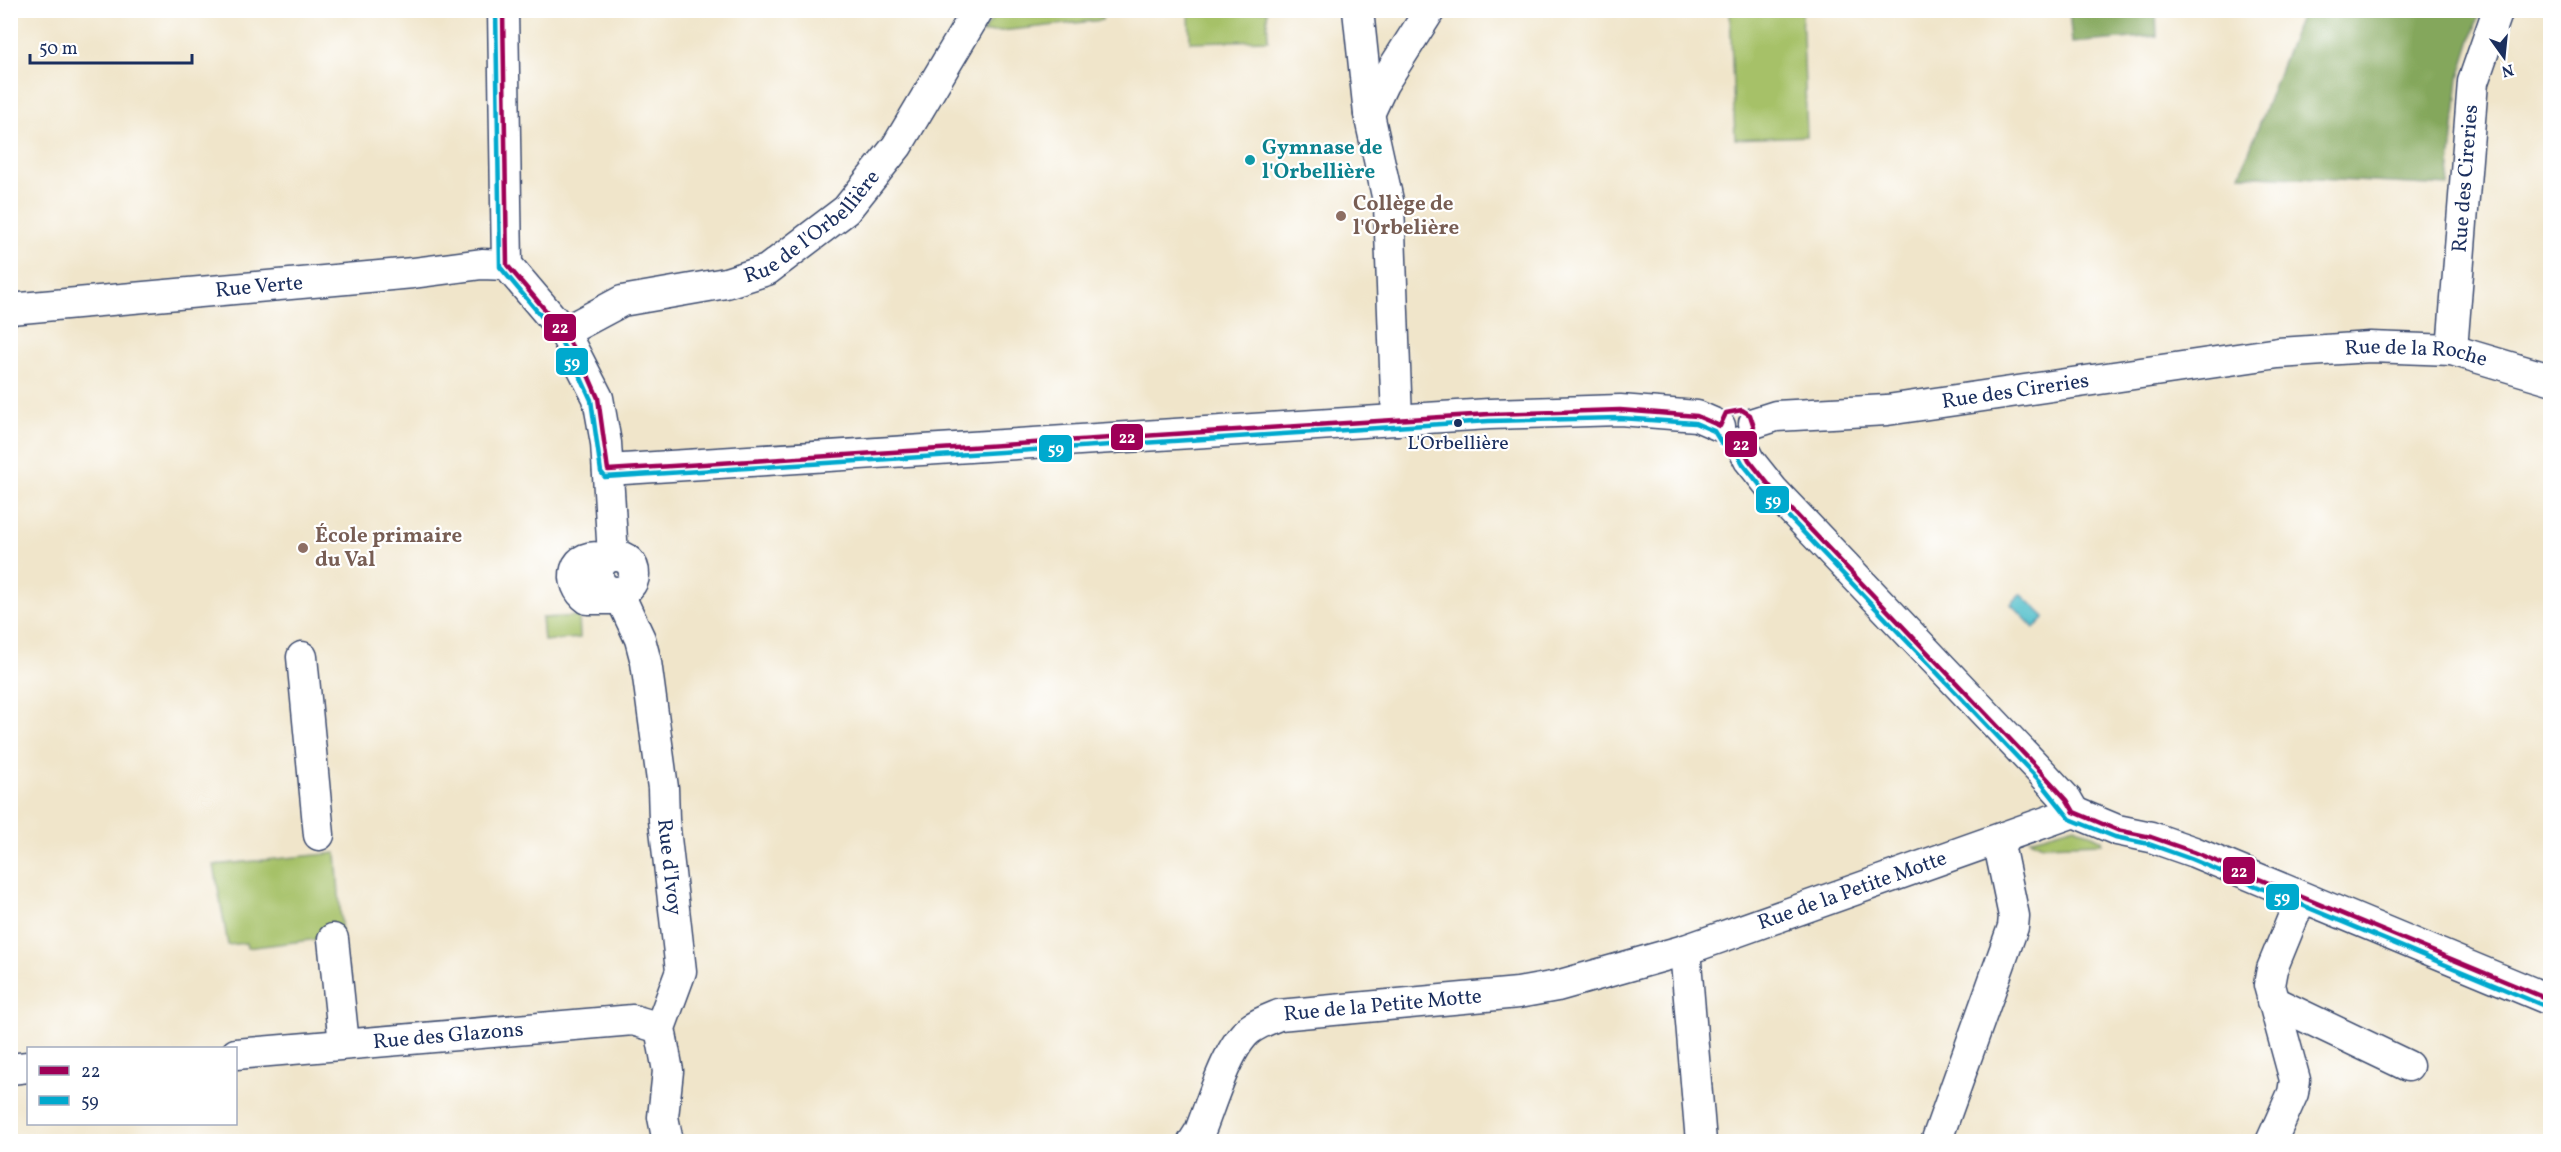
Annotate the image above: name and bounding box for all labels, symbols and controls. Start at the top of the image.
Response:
scale bar [30,27,192,65]
north arrow [2474,27,2534,87]
text: 50 m [39,37,78,62]
text: N [2499,57,2516,82]
street label: Rue des Cireries [2445,103,2486,254]
place label: Gymnase de l'Orbellière [1262,134,1383,187]
marker: Gymnase de l'Orbellière [1243,153,1257,167]
street label: Rue de l'Orbellière [740,164,887,291]
place label: Collège de l'Orbelière [1353,190,1459,243]
marker: Collège de l'Orbelière [1334,209,1348,223]
street label: Rue Verte [214,268,304,305]
line badge: 22 [543,313,577,342]
text: 22 [552,318,568,340]
street label: Rue de la Roche [2344,332,2491,374]
line badge: 59 [555,347,589,376]
text: 59 [564,353,580,375]
street label: Rue des Cireries [1940,366,2091,416]
marker: L'Orbellière [1452,417,1464,429]
line badge: 22 [1110,423,1144,451]
text: 22 [1119,428,1135,450]
place label: L'Orbellière [1407,430,1509,458]
line badge: 22 [1724,430,1758,458]
line badge: 59 [1038,434,1073,463]
text: 22 [1733,435,1749,457]
text: 59 [1048,439,1064,461]
line badge: 59 [1755,485,1790,514]
text: 59 [1765,491,1781,513]
place label: École primaire du Val [315,522,462,575]
marker: École primaire du Val [296,541,310,555]
street label: Rue d'Ivoy [649,817,689,917]
street label: Rue de la Petite Motte [1754,844,1951,938]
line badge: 22 [2222,856,2256,885]
text: 22 [2231,862,2247,884]
line badge: 59 [2265,883,2300,911]
text: 59 [2274,888,2290,910]
street label: Rue de la Petite Motte [1282,982,1483,1029]
street label: Rue des Glazons [372,1015,525,1057]
legend [27,1047,237,1125]
text: 22 [81,1060,100,1085]
text: 59 [81,1090,99,1115]

